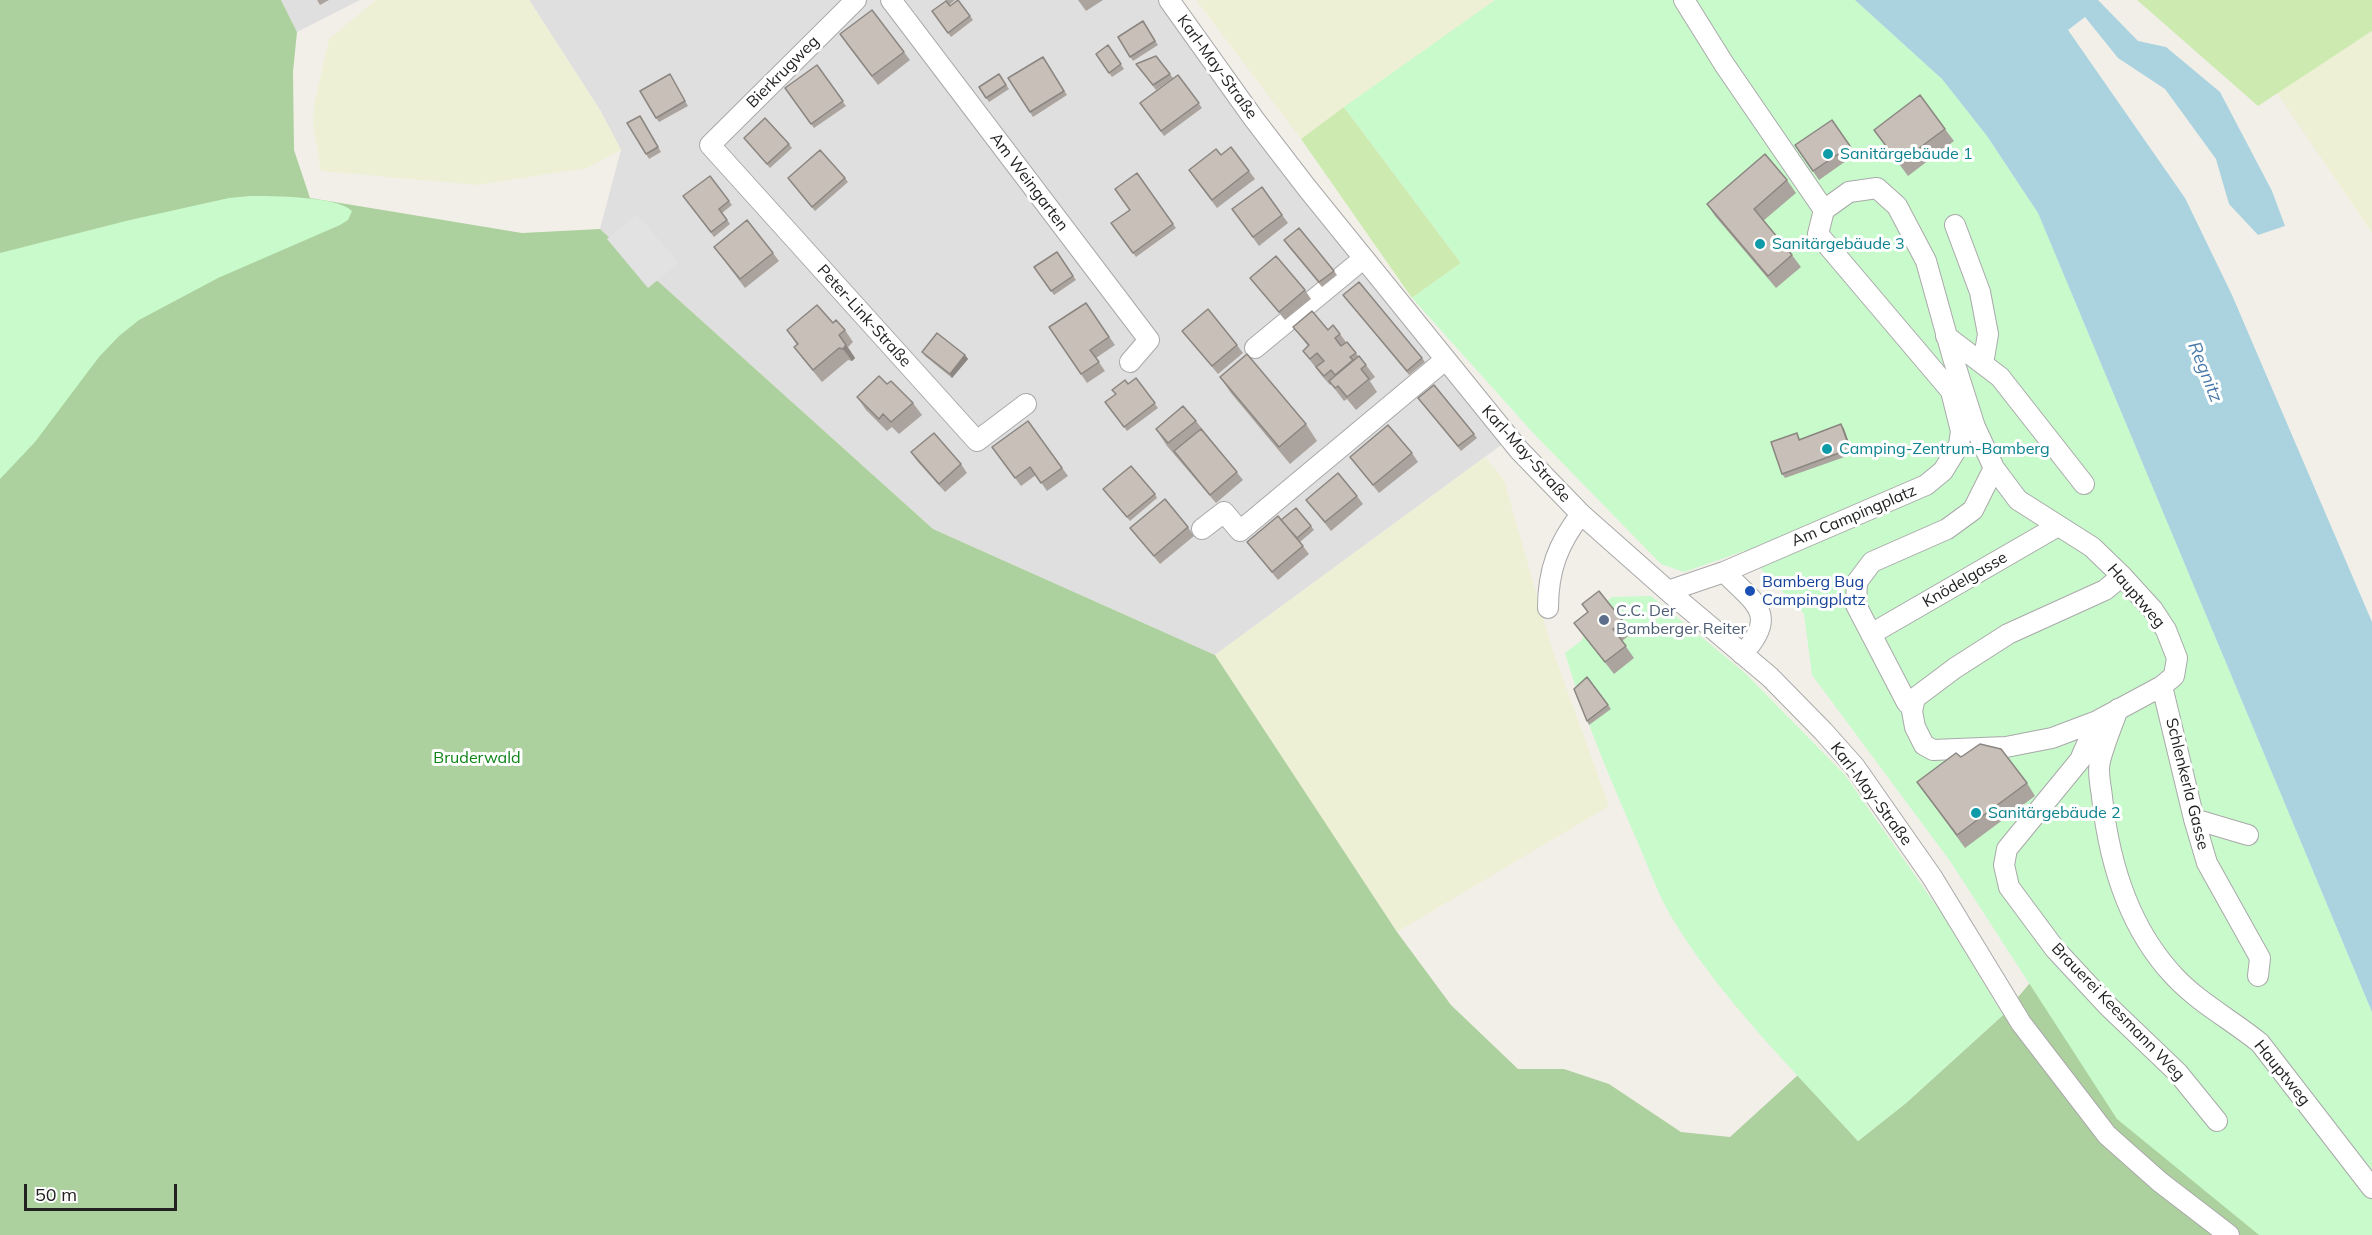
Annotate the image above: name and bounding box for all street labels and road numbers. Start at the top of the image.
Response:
street label: Karl-May-Straße [1173,11,1261,123]
street label: Bierkrugweg [743,32,823,112]
street label: Am Weingarten [986,129,1072,235]
street label: Peter-Link-Straße [813,261,915,371]
street label: Karl-May-Straße [1477,402,1575,506]
street label: Am Campingplatz [1789,481,1919,551]
street label: Knödelgasse [1919,548,2011,612]
street label: Hauptweg [2103,560,2169,632]
street label: Schlenkerla Gasse [2161,716,2213,852]
street label: Karl-May-Straße [1826,739,1916,849]
street label: Brauerei Keesmann Weg [2047,939,2189,1085]
street label: Hauptweg [2250,1036,2314,1110]

